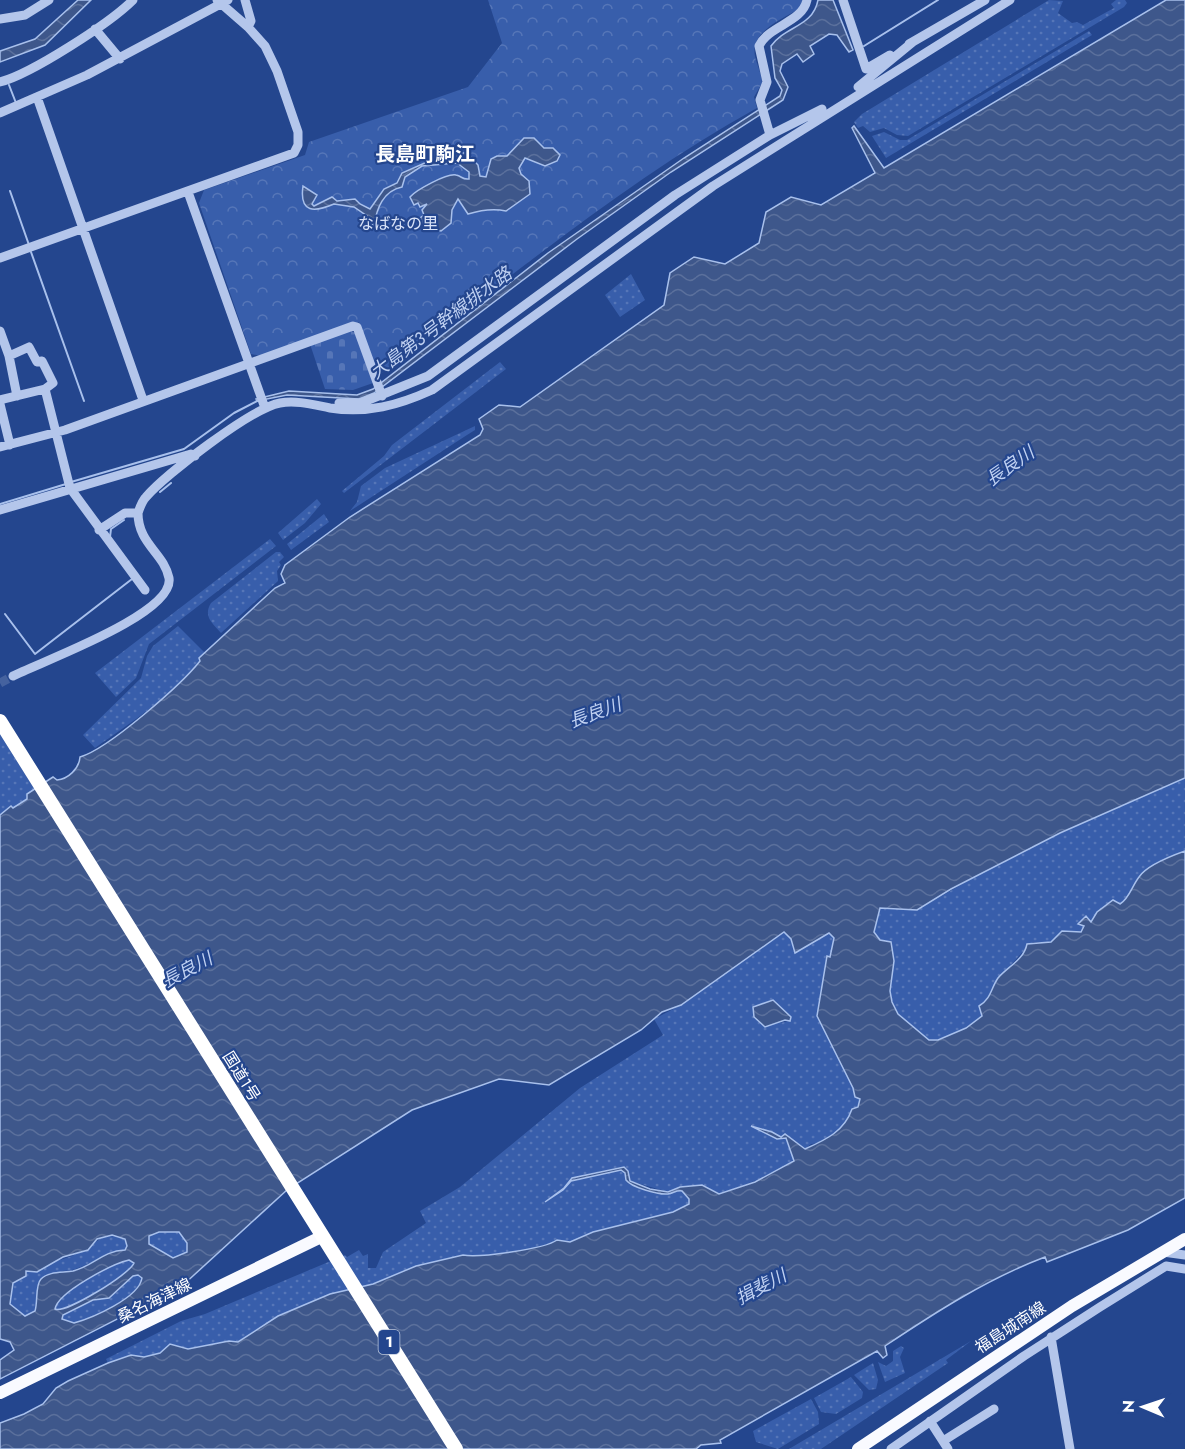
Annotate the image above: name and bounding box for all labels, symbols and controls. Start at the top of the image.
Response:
district label: 長島町駒江 [375,140,475,169]
park label: なばなの里 [358,212,438,235]
water label: 大島第3号幹線排水路 [365,260,519,385]
water label: 長良川 [980,439,1041,492]
water label: 長良川 [565,691,627,734]
water label: 長良川 [157,945,219,994]
street label: 国道1号 [217,1047,266,1106]
water label: 揖斐川 [731,1262,793,1311]
street label: 桑名海津線 [113,1273,195,1328]
street label: 福島城南線 [970,1296,1050,1359]
road number: 1 [378,1330,400,1354]
north arrow [1113,1377,1173,1437]
text: N [1117,1400,1140,1413]

